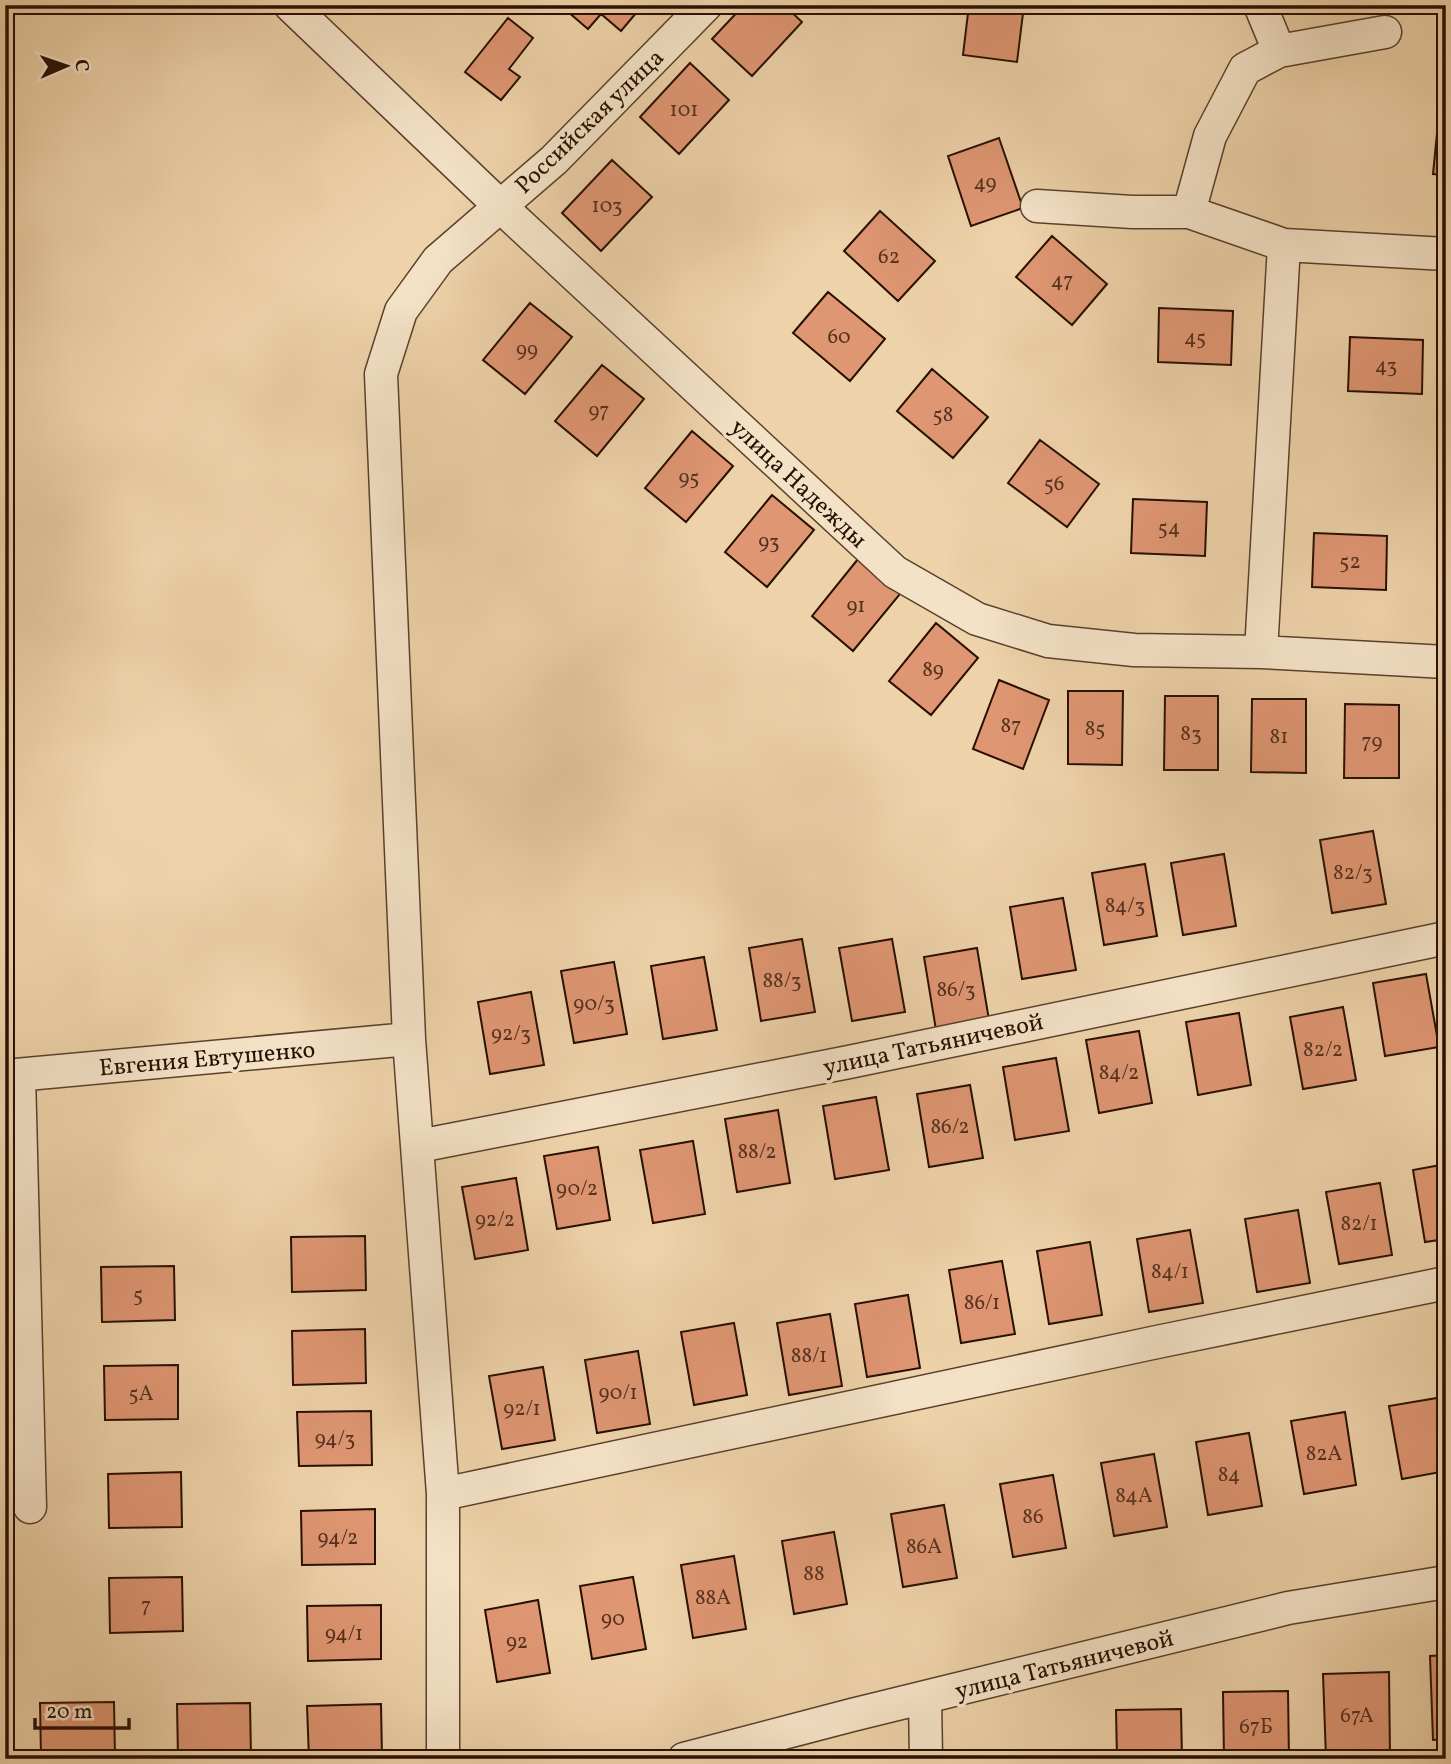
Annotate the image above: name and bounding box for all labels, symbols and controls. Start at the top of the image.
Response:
north arrow [32,32,102,102]
street label: Российская улица [508,42,673,203]
text: С [68,59,94,72]
house number: 101 [670,96,698,125]
house number: 49 [974,169,997,198]
house number: 103 [592,192,623,221]
house number: 62 [878,243,900,272]
house number: 47 [1051,267,1073,296]
house number: 60 [827,323,851,352]
house number: 45 [1184,324,1206,353]
house number: 99 [516,336,538,365]
house number: 43 [1375,352,1397,381]
house number: 97 [588,397,610,426]
house number: 58 [933,401,953,430]
street label: улица Надежды [722,412,874,557]
house number: 95 [679,464,699,493]
house number: 56 [1044,470,1064,499]
house number: 54 [1158,514,1180,543]
house number: 93 [758,528,780,557]
house number: 52 [1339,548,1361,577]
house number: 91 [846,592,866,621]
house number: 89 [922,656,944,685]
house number: 87 [1001,712,1021,741]
house number: 85 [1085,715,1105,744]
house number: 83 [1180,720,1202,749]
house number: 81 [1270,723,1288,752]
house number: 79 [1362,728,1383,757]
house number: 82/3 [1333,859,1373,888]
house number: 84/3 [1105,892,1145,921]
house number: 88/3 [762,967,802,996]
house number: 86/3 [936,976,976,1005]
house number: 90/3 [573,990,615,1019]
street label: улица Татьяничевой [820,1006,1047,1086]
house number: 92/3 [491,1020,531,1049]
street label: Евгения Евтушенко [98,1034,317,1086]
house number: 82/2 [1303,1036,1343,1065]
house number: 84/2 [1099,1059,1139,1088]
house number: 86/2 [930,1113,970,1142]
house number: 88/2 [737,1138,777,1167]
house number: 90/2 [556,1175,598,1204]
house number: 92/2 [475,1206,515,1235]
house number: 82/1 [1340,1210,1378,1239]
house number: 84/1 [1151,1258,1189,1287]
house number: 5 [133,1281,143,1310]
house number: 86/1 [964,1289,1000,1318]
house number: 88/1 [791,1342,827,1371]
house number: 90/1 [598,1379,638,1408]
house number: 5А [129,1380,154,1409]
house number: 92/1 [503,1395,541,1424]
house number: 94/3 [315,1425,355,1454]
house number: 82А [1306,1440,1343,1469]
house number: 84 [1218,1461,1240,1490]
house number: 84А [1115,1482,1153,1511]
house number: 86 [1022,1503,1044,1532]
house number: 94/2 [318,1524,358,1553]
house number: 86А [906,1533,942,1562]
house number: 88 [803,1560,825,1589]
house number: 88А [695,1584,731,1613]
house number: 7 [141,1592,151,1621]
house number: 90 [601,1605,625,1634]
house number: 94/1 [325,1620,363,1649]
street label: улица Татьяничевой [952,1622,1177,1710]
house number: 92 [506,1628,528,1657]
scale bar [35,1687,130,1731]
text: 20 m [46,1698,92,1727]
house number: 67А [1340,1702,1374,1731]
house number: 67Б [1239,1713,1273,1742]

